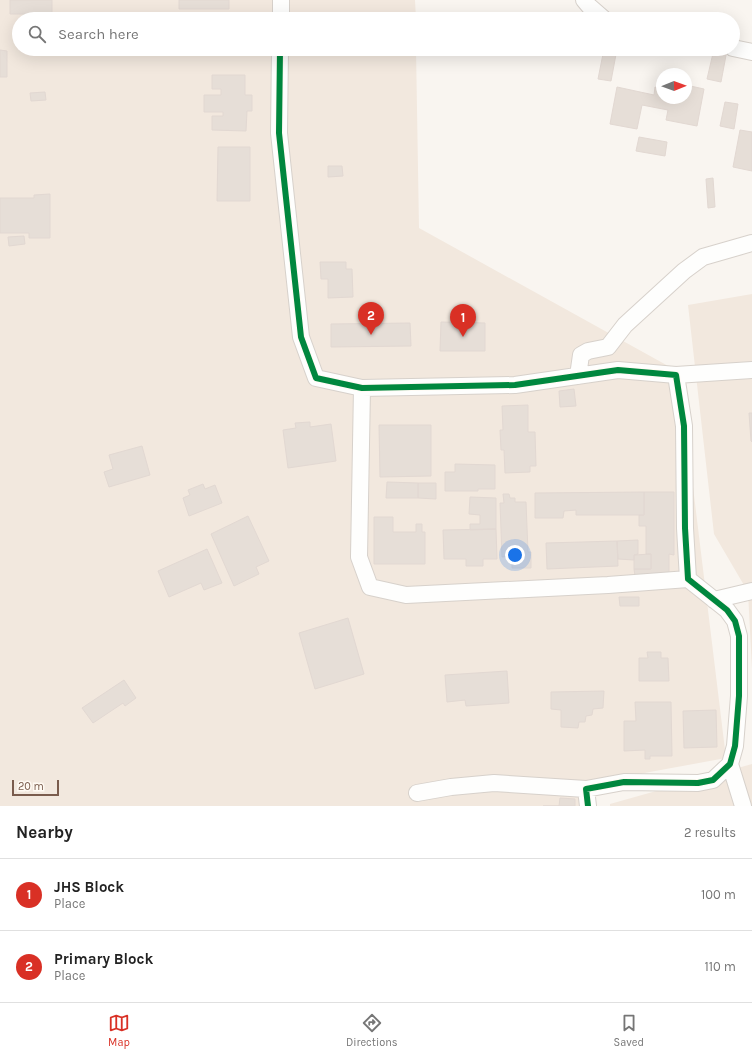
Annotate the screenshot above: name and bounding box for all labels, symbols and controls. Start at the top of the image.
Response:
search box [12,12,740,56]
icon: search [26,23,48,45]
text: Search here [58,25,139,43]
north arrow [656,68,692,104]
pin: 2 [358,302,384,335]
pin: 1 [450,304,476,337]
your location [505,545,525,565]
scale bar [12,778,59,797]
text: 20 m [18,780,44,793]
text: Nearby [16,822,73,842]
text: 2 results [684,825,736,840]
text: JHS Block [54,878,124,896]
text: 1 [27,887,31,902]
text: 100 m [701,887,736,902]
text: Place [54,896,85,911]
text: Primary Block [54,950,153,968]
text: 2 [25,959,33,974]
text: 110 m [704,959,736,974]
text: Place [54,968,85,983]
tab: Map [108,1012,130,1049]
tab: Directions [346,1012,398,1049]
tab: Saved [614,1012,644,1049]

